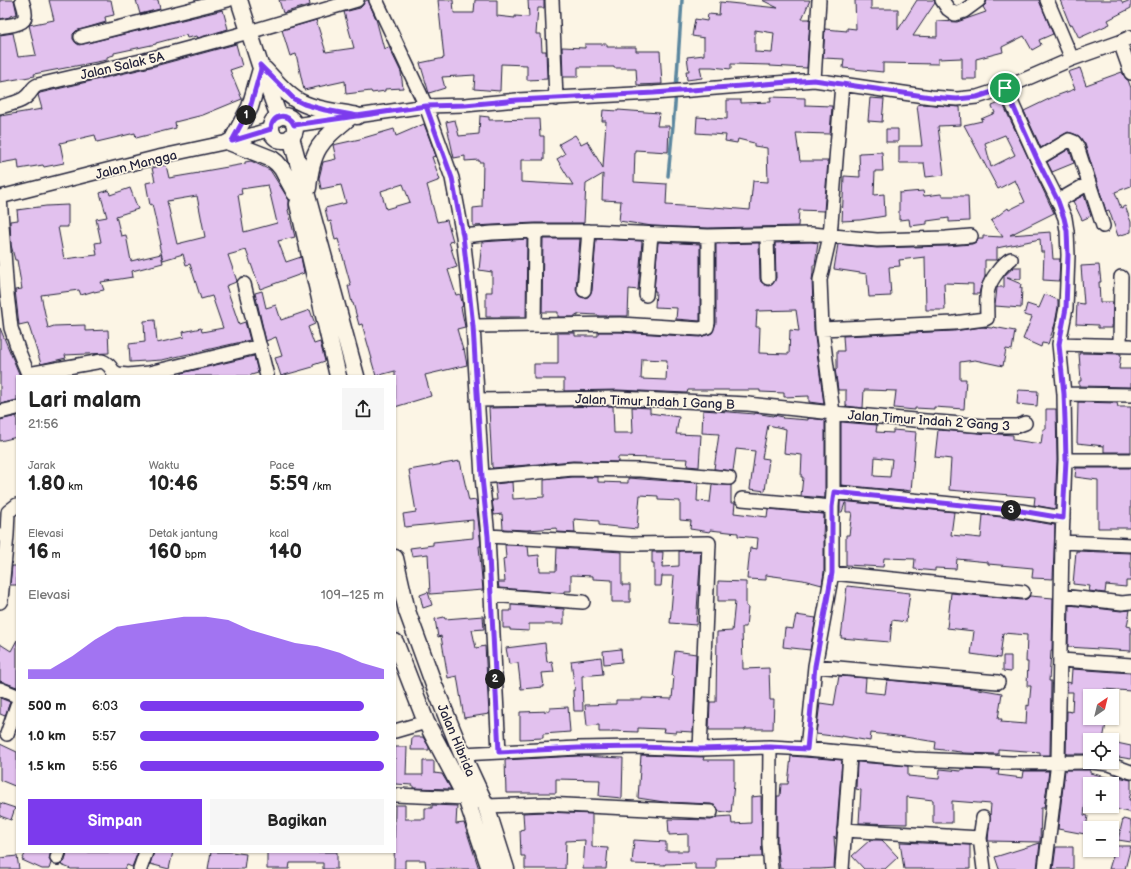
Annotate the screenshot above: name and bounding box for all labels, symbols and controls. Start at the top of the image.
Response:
street label: Jalan Salak 5A [79,49,166,83]
pin [988,71,1022,105]
icon: arrive [994,77,1016,99]
pin: 1 [236,105,256,125]
text: 1 [244,108,248,121]
street label: Jalan Mangga [94,147,179,183]
text: Lari malam [28,387,141,414]
button: share [342,388,384,430]
street label: Jalan Timur Indah I Gang B [575,391,735,413]
street label: Jalan Timur Indah 2 Gang 3 [847,407,1011,435]
text: 21:56 [28,416,59,432]
text: Jarak [28,459,55,472]
text: Waktu [149,459,179,472]
text: Pace [269,459,294,472]
text: 1.80 [28,472,65,496]
text: 10:46 [149,472,198,496]
text: 5:59 [269,472,309,496]
text: km [65,480,83,493]
text: /km [309,480,331,493]
pin: 3 [1001,500,1021,520]
text: 3 [1008,503,1014,516]
text: Elevasi [28,527,64,540]
text: Detak jantung [149,527,218,540]
text: kcal [269,527,289,540]
text: 16 [28,540,49,564]
text: 160 [149,540,182,564]
text: 140 [269,540,302,564]
text: m [49,548,61,561]
text: bpm [182,548,206,561]
text: Elevasi [28,587,70,603]
text: 109–125 m [321,587,384,603]
pin: 2 [485,669,505,689]
text: 2 [492,672,498,685]
north arrow [1083,689,1119,725]
map controls [1083,689,1119,857]
text: 500 m [28,698,66,714]
text: 6:03 [92,698,118,714]
street label: Jalan Hibrida [434,702,479,779]
text: 1.0 km [28,728,66,744]
text: 5:57 [92,728,116,744]
button: locate [1083,733,1119,769]
text: 1.5 km [28,758,65,774]
text: 5:56 [92,758,117,774]
button: + [1083,777,1119,813]
button: Simpan [28,799,202,845]
button: Bagikan [210,799,384,845]
button: − [1083,821,1119,857]

